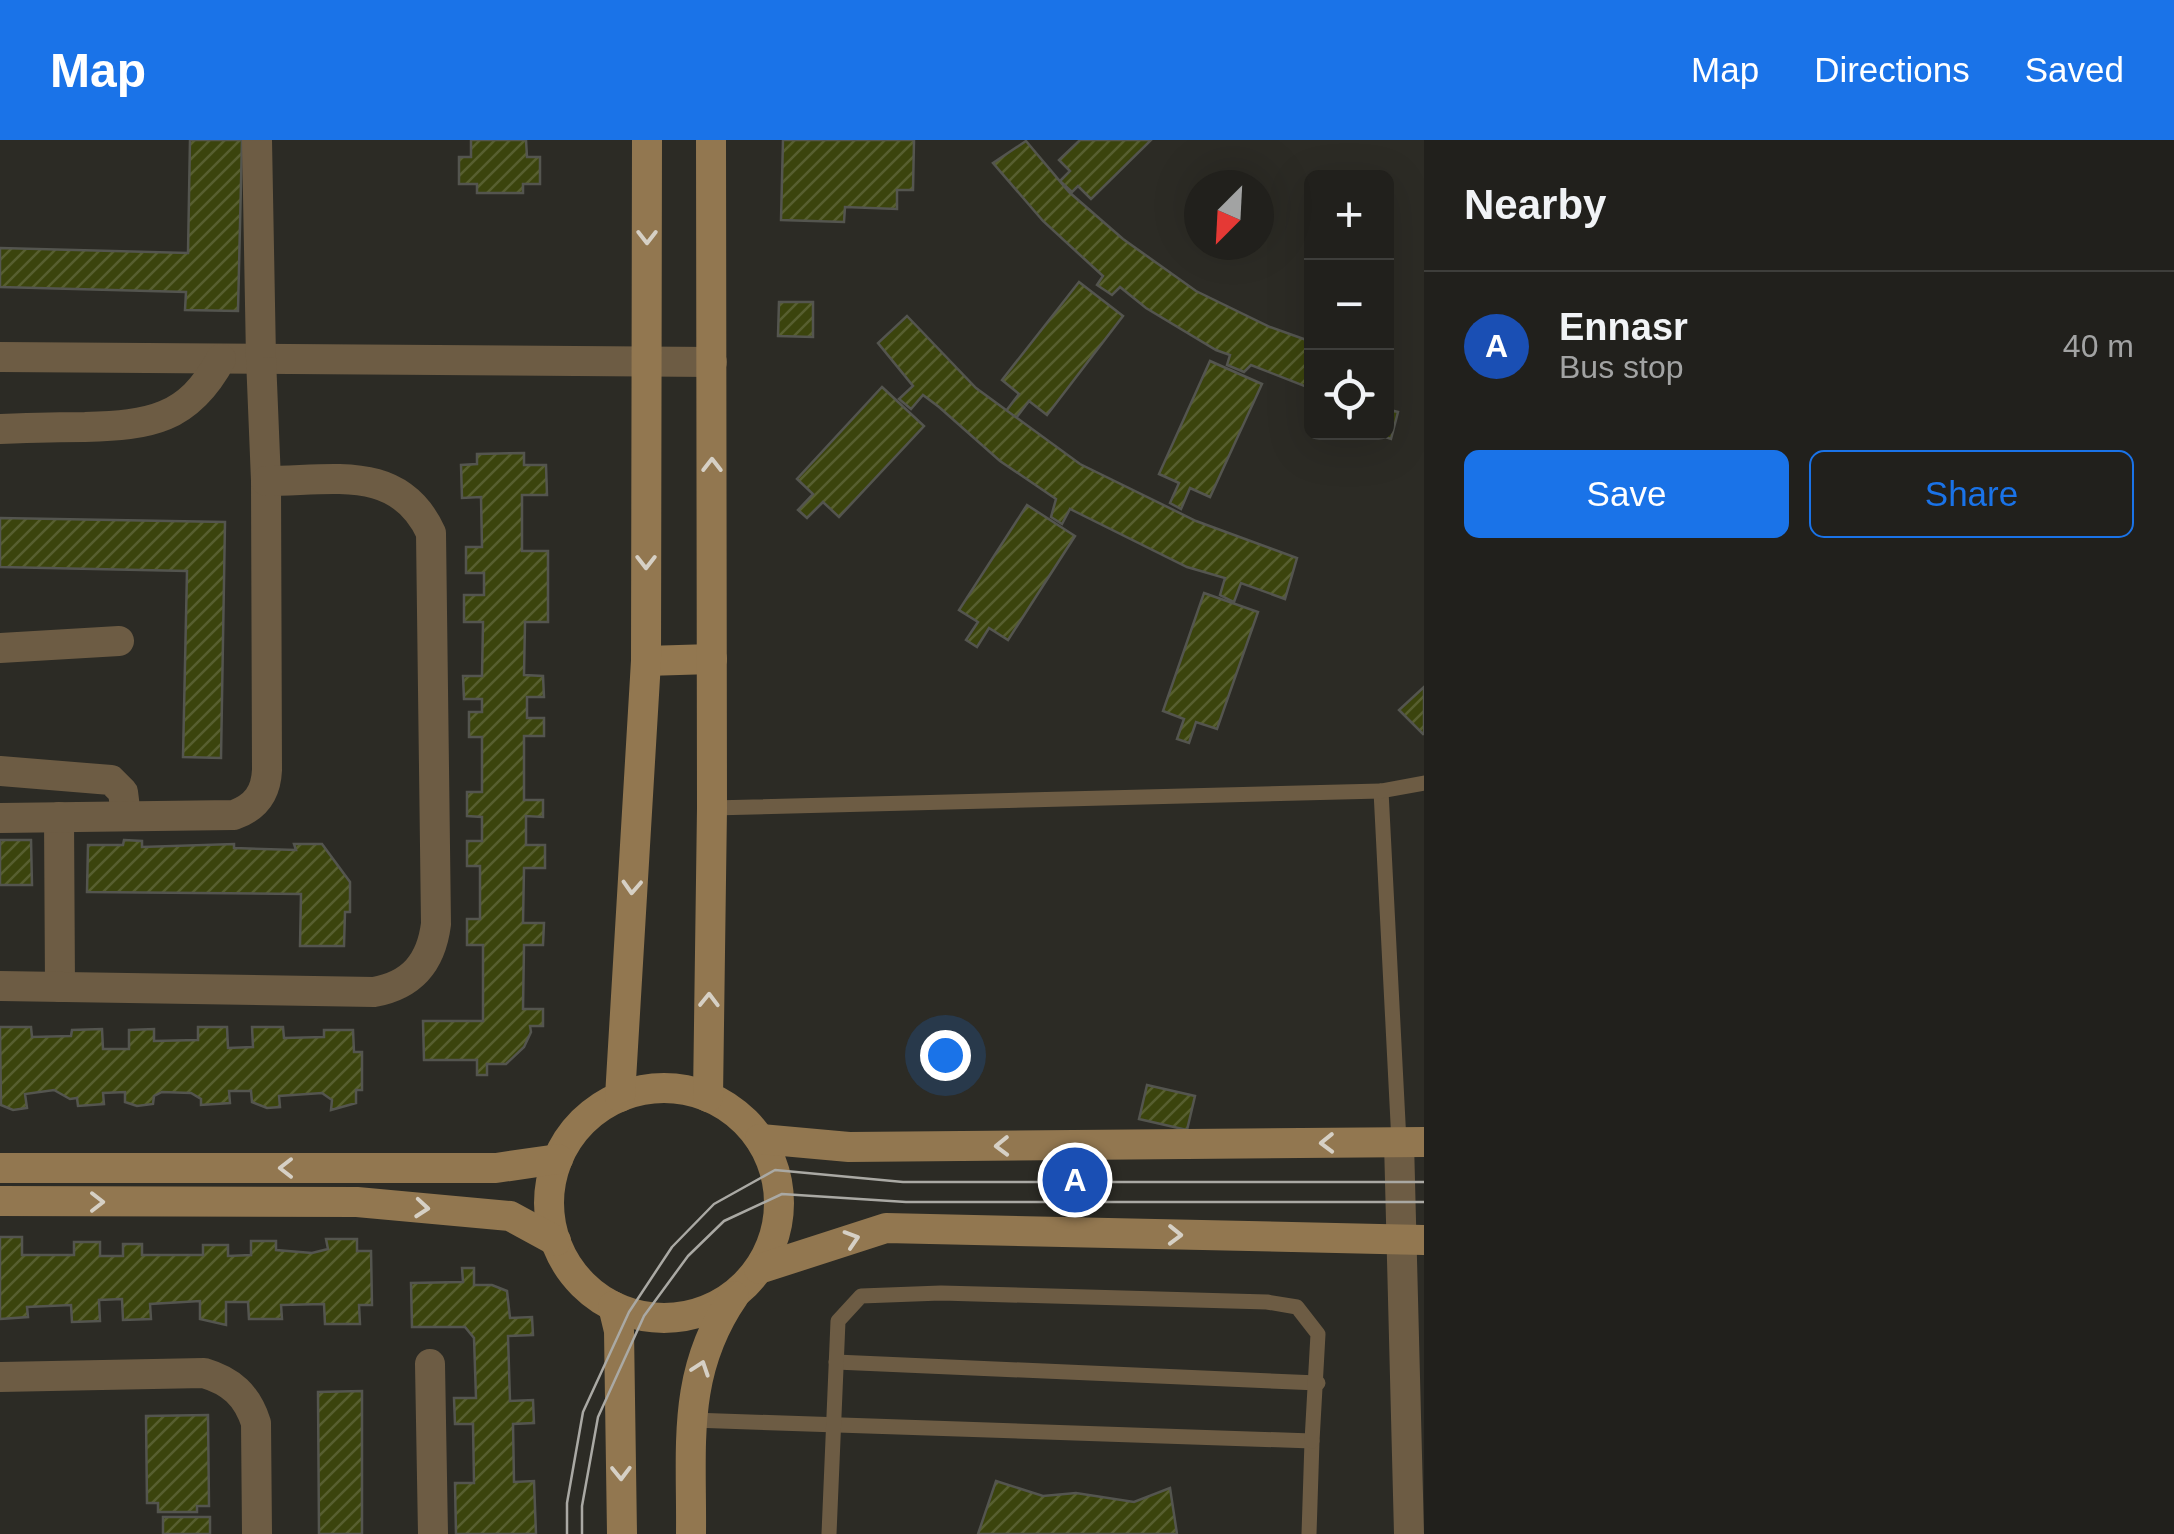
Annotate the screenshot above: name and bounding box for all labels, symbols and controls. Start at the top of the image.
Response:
text: Map [50,44,146,97]
text: Map [1691,50,1759,89]
text: Directions [1814,50,1970,89]
text: Saved [2025,50,2124,89]
north arrow [1184,170,1274,260]
map controls [1304,170,1394,440]
button: + [1304,170,1394,260]
text: Nearby [1464,181,1606,228]
one-way arrow [636,230,658,246]
button: − [1304,260,1394,350]
text: Ennasr [1559,306,1688,348]
text: A [1485,328,1508,364]
text: 40 m [2063,328,2134,364]
text: Bus stop [1559,349,1684,385]
button: locate [1304,350,1394,440]
button: Save [1464,450,1789,538]
button: Share [1809,450,2134,538]
one-way arrow [701,456,723,472]
one-way arrow [636,555,657,571]
one-way arrow [622,880,643,896]
one-way arrow [699,991,720,1007]
your location [920,1030,971,1081]
one-way arrow [1318,1132,1334,1153]
one-way arrow [993,1135,1009,1156]
pin: A [1042,1142,1108,1218]
one-way arrow [277,1157,292,1179]
one-way arrow [90,1191,106,1213]
one-way arrow [415,1197,431,1218]
one-way arrow [1167,1224,1183,1245]
one-way arrow [842,1230,859,1250]
one-way arrow [690,1360,710,1377]
one-way arrow [610,1466,632,1481]

